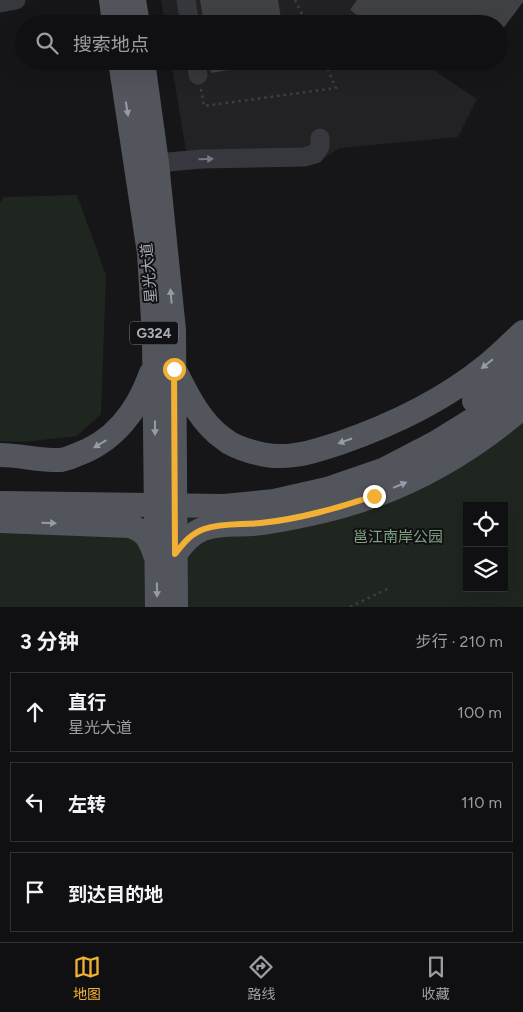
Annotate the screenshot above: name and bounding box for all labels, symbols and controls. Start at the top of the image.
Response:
search box [15,15,508,70]
icon: search [33,29,61,57]
text: 搜索地点 [73,33,149,56]
one-way arrow [123,102,131,118]
one-way arrow [198,155,214,163]
street label: 星光大道 [137,242,161,304]
one-way arrow [167,288,175,304]
road number: G324 [130,322,178,344]
route start [163,358,186,381]
one-way arrow [481,359,494,370]
one-way arrow [151,420,159,436]
one-way arrow [337,438,352,445]
one-way arrow [93,439,106,448]
one-way arrow [393,481,408,489]
route end [363,485,386,508]
map controls [463,502,508,592]
button: locate [463,502,508,547]
one-way arrow [41,519,57,527]
park label: 邕江南岸公园 [353,528,443,546]
button: layers [463,547,508,592]
one-way arrow [153,582,161,598]
text: 3 分钟 [20,629,79,654]
text: 步行 · 210 m [416,632,503,651]
text: 直行 [68,691,106,714]
icon: ahead [21,698,49,726]
text: 100 m [457,703,502,722]
text: 星光大道 [68,718,132,737]
icon: left [21,788,49,816]
text: 左转 [68,793,106,816]
text: 110 m [461,793,502,812]
icon: arrive [21,878,49,906]
text: 到达目的地 [68,883,163,906]
tab: 地图 [73,953,101,1003]
tab: 路线 [247,953,275,1003]
tab: 收藏 [422,953,450,1003]

